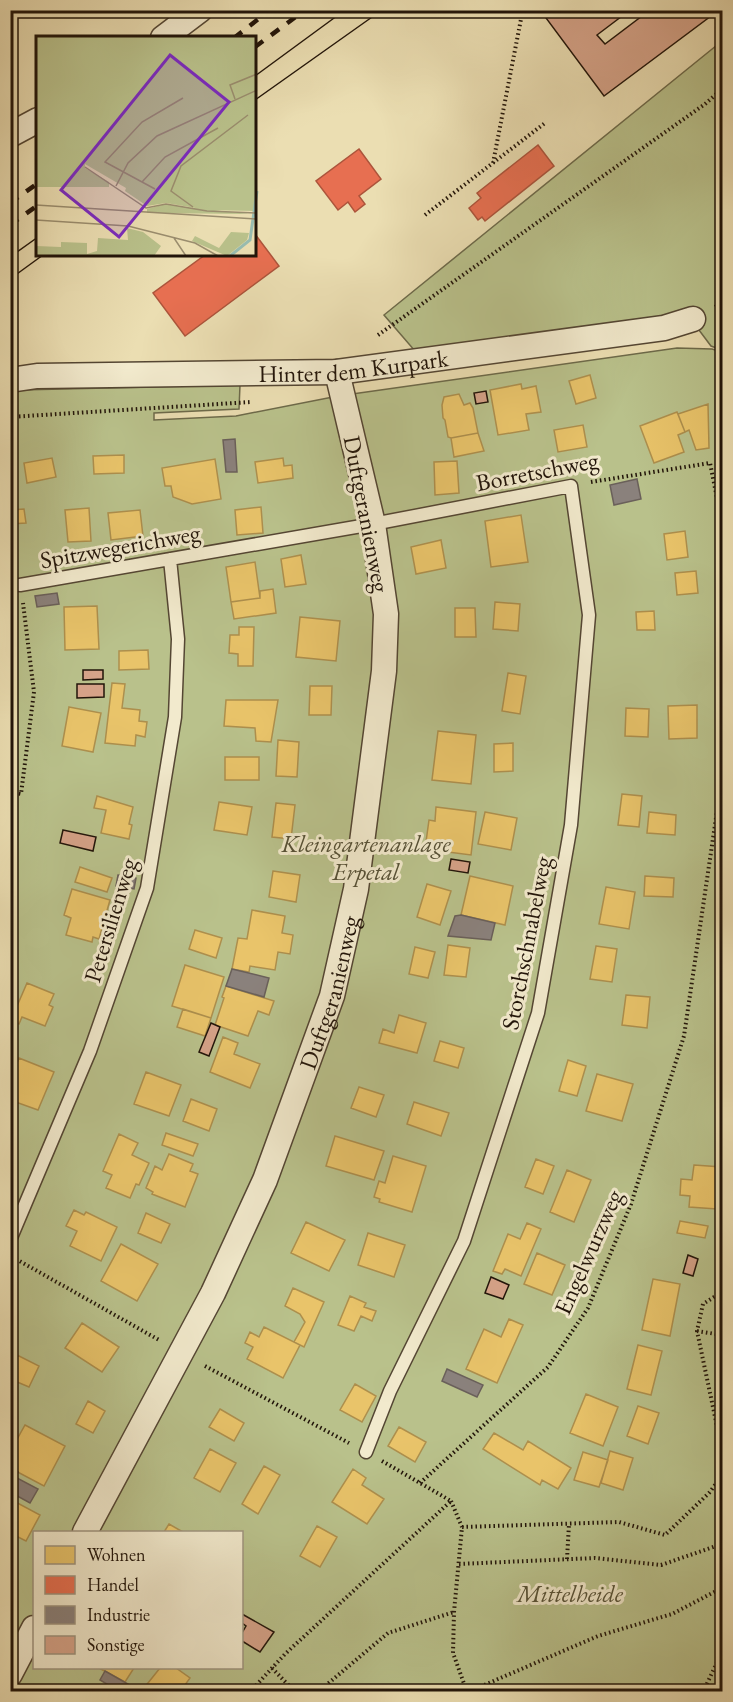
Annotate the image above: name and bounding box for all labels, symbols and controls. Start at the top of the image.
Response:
inset map [36,36,256,256]
street label: Hinter dem Kurpark [258,342,451,389]
street label: Duftgeranienweg [337,433,397,596]
street label: Borretschweg [473,444,601,498]
street label: Spitzwegerichweg [37,517,203,575]
park label: Kleingartenanlage Erpetal [280,828,451,887]
street label: Petersilienweg [76,853,144,986]
street label: Storchschnabelweg [494,853,558,1032]
street label: Duftgeranienweg [291,912,365,1074]
street label: Engelwurzweg [547,1184,630,1319]
legend [33,1531,243,1669]
text: Wohnen [87,1543,146,1566]
text: Handel [87,1573,139,1596]
park label: Mittelheide [515,1578,624,1609]
text: Industrie [87,1603,150,1626]
text: Sonstige [87,1633,145,1656]

